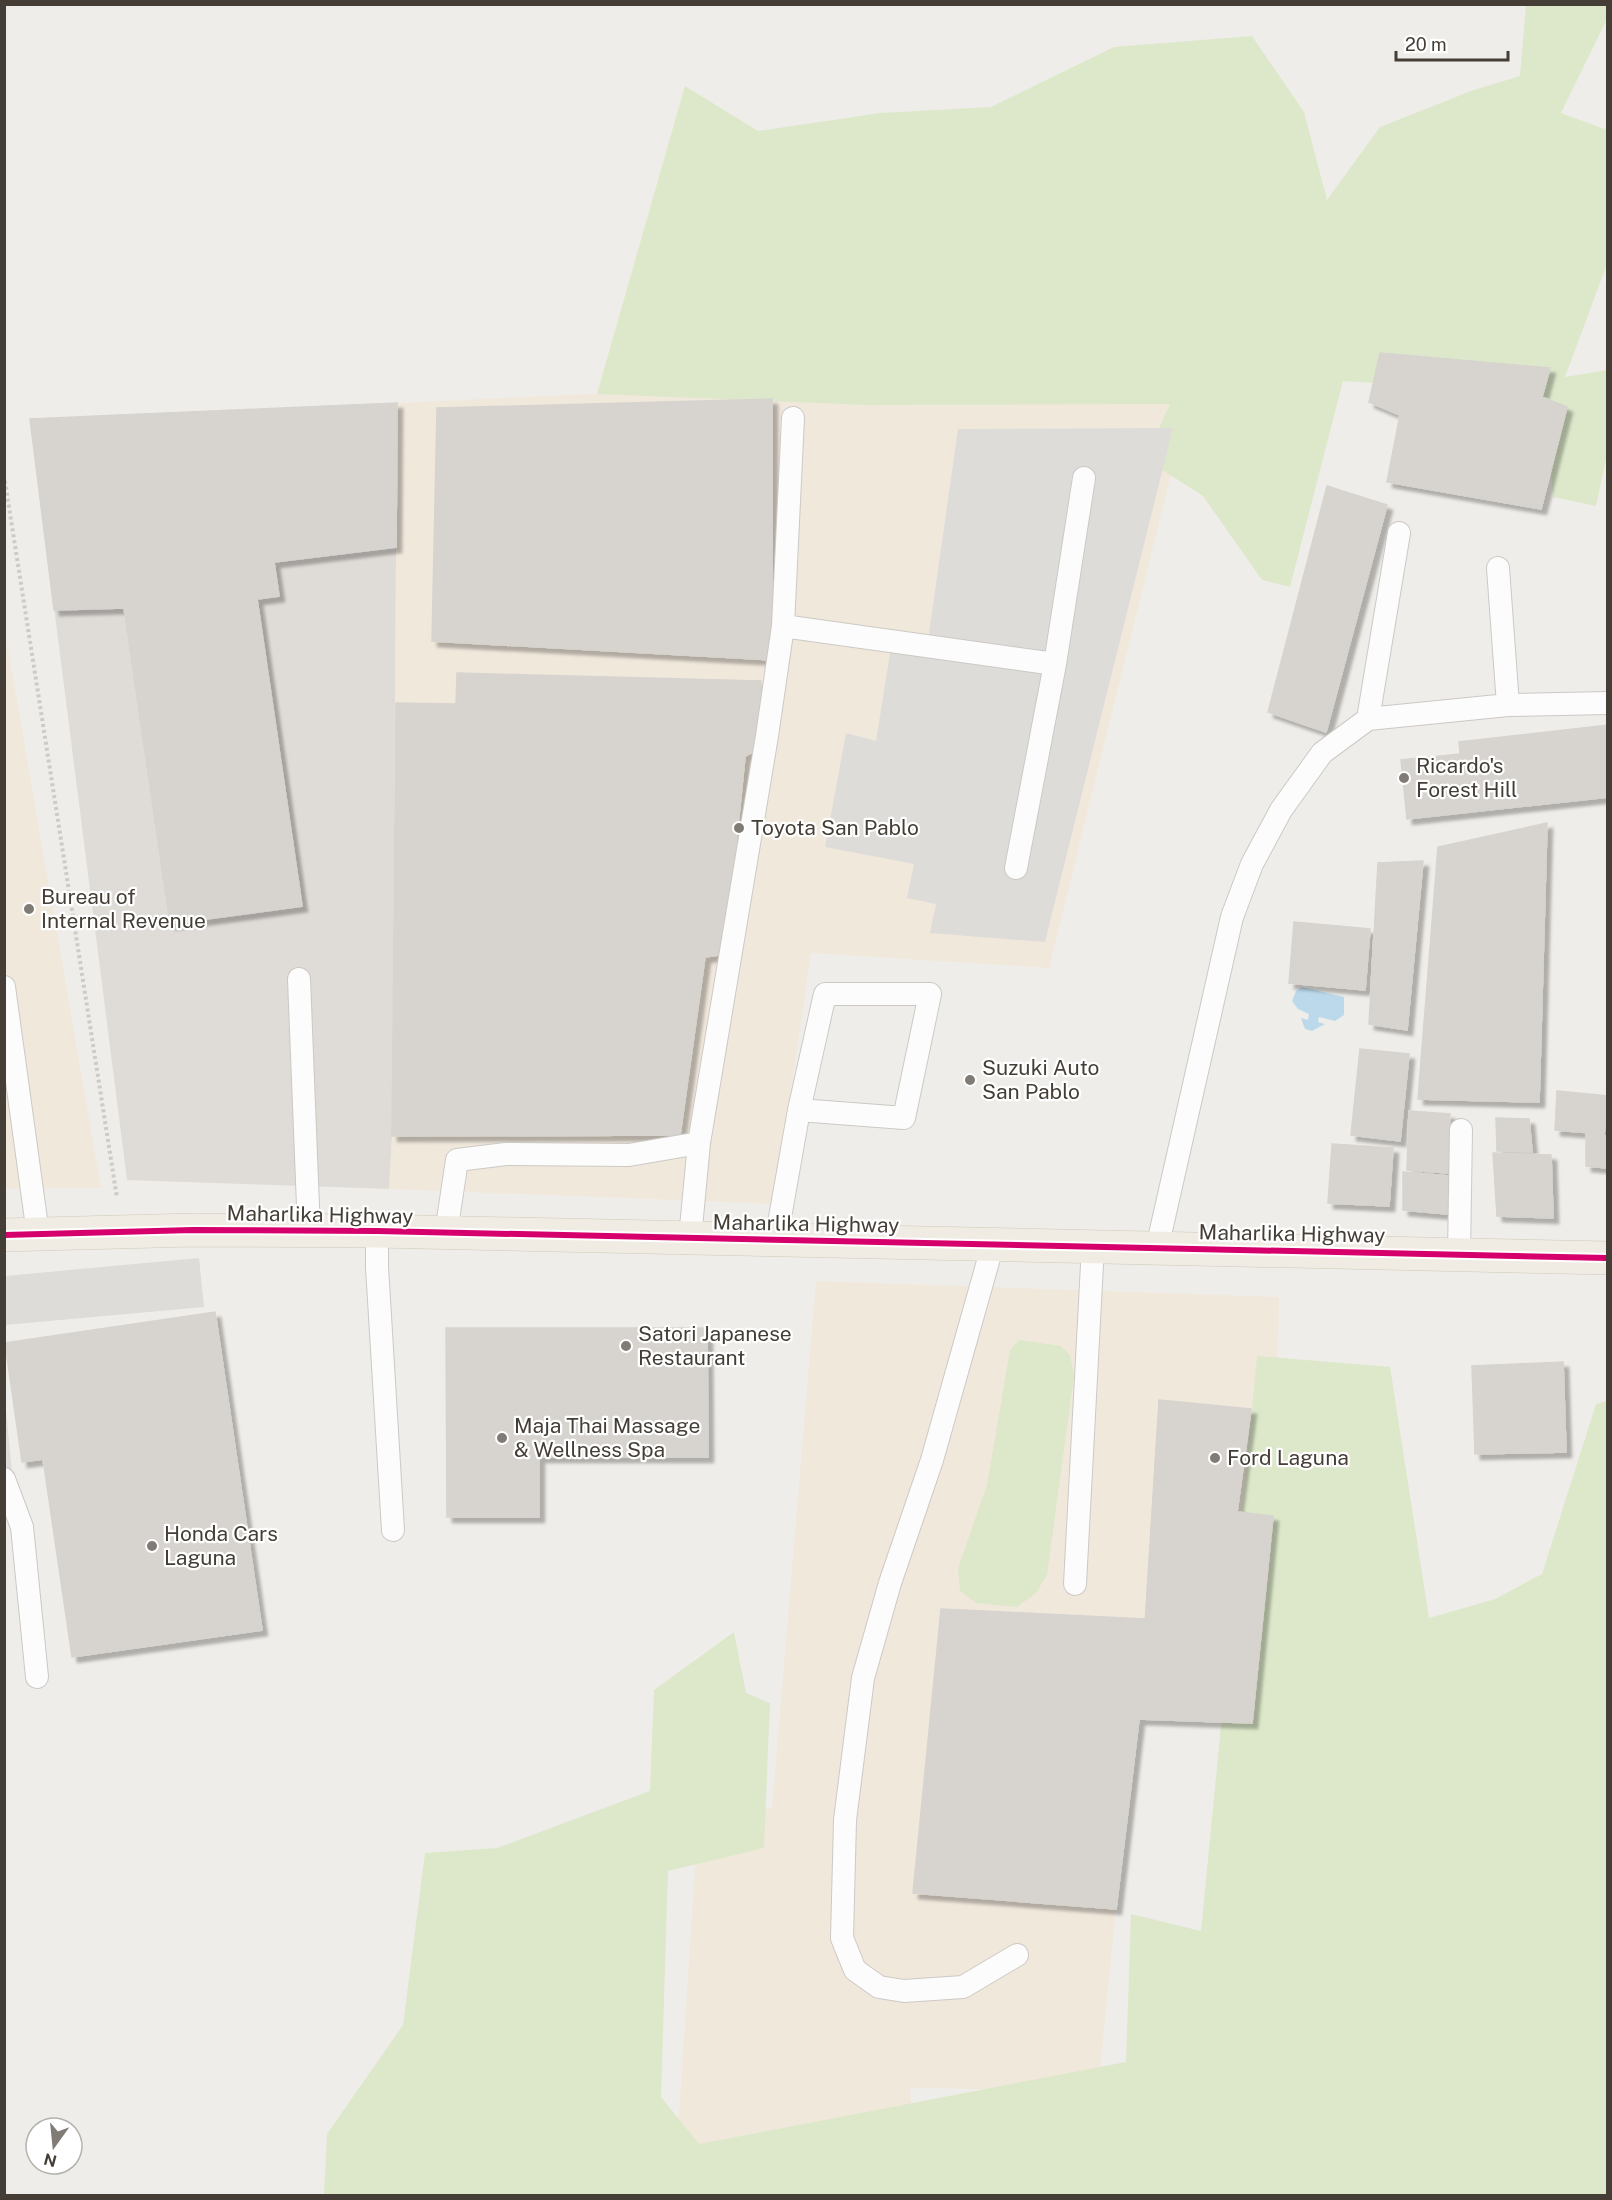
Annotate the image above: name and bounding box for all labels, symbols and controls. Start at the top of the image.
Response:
scale bar [1396,24,1508,62]
text: 20 m [1405,34,1447,55]
place label: Ricardo's Forest Hill [1416,753,1517,802]
marker: Ricardo's Forest Hill [1397,771,1411,785]
place label: Toyota San Pablo [751,815,919,840]
marker: Toyota San Pablo [732,821,746,835]
place label: Bureau of Internal Revenue [41,884,206,933]
marker: Bureau of Internal Revenue [22,902,36,916]
place label: Suzuki Auto San Pablo [982,1055,1099,1104]
marker: Suzuki Auto San Pablo [963,1073,977,1087]
street label: Maharlika Highway [227,1200,413,1229]
street label: Maharlika Highway [713,1209,899,1238]
street label: Maharlika Highway [1199,1219,1385,1248]
place label: Satori Japanese Restaurant [638,1321,792,1370]
marker: Satori Japanese Restaurant [619,1339,633,1353]
place label: Maja Thai Massage & Wellness Spa [514,1413,700,1462]
marker: Maja Thai Massage & Wellness Spa [495,1431,509,1445]
place label: Ford Laguna [1227,1445,1349,1470]
marker: Ford Laguna [1208,1451,1222,1465]
place label: Honda Cars Laguna [164,1521,278,1570]
marker: Honda Cars Laguna [145,1539,159,1553]
north arrow [24,2116,84,2176]
text: N [42,2149,59,2171]

